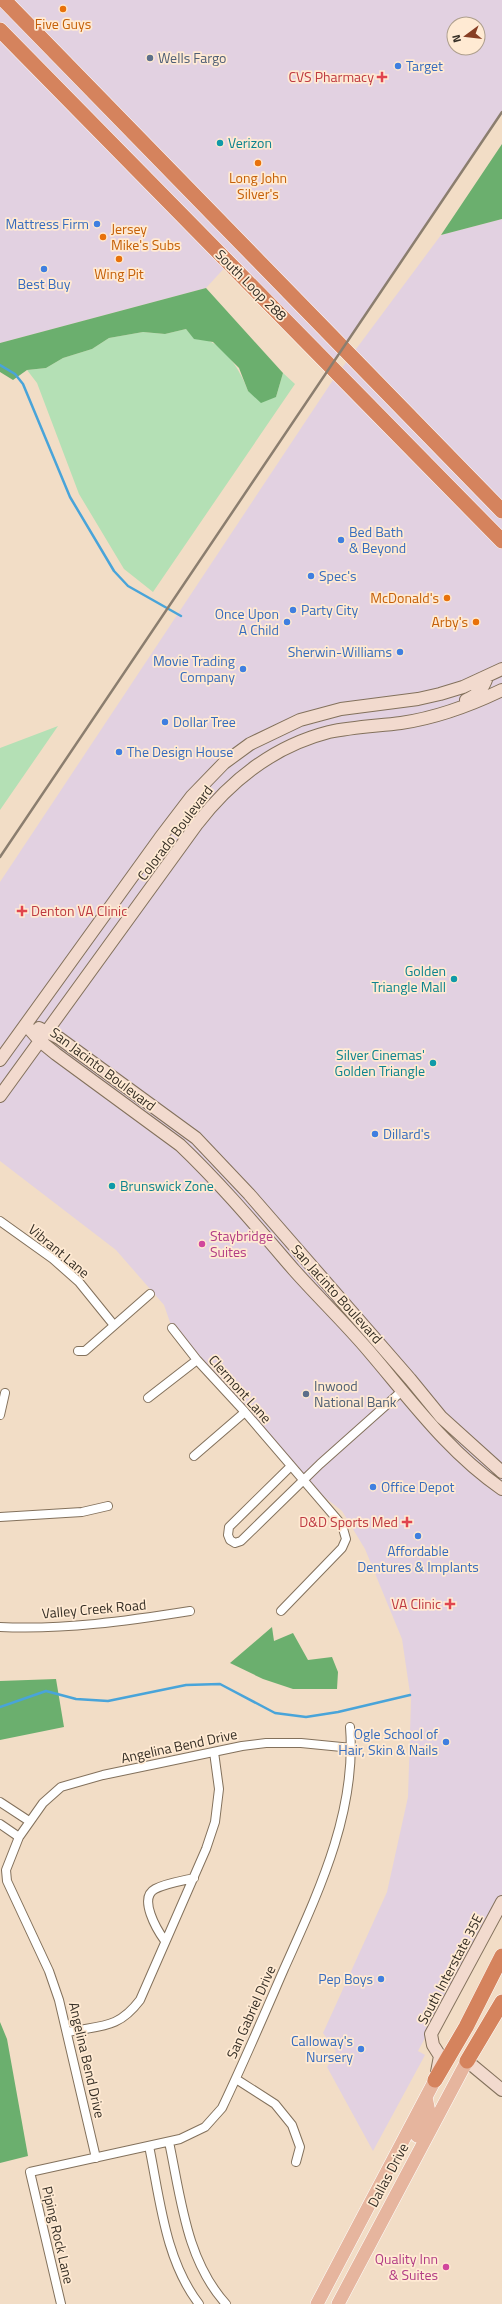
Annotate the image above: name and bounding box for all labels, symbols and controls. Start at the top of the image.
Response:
marker: Five Guys [58,4,68,14]
place label: Five Guys [35,13,91,34]
north arrow [446,16,486,56]
text: N [448,33,465,44]
place label: Wells Fargo [158,47,227,68]
marker: Wells Fargo [145,53,155,63]
place label: Target [406,55,443,76]
marker: Target [393,61,403,71]
place label: CVS Pharmacy [288,66,374,87]
marker: CVS Pharmacy [377,72,387,82]
place label: Verizon [228,132,272,153]
marker: Verizon [215,138,225,148]
marker: Long John Silver's [253,158,263,168]
place label: Long John Silver's [229,167,287,204]
place label: Mattress Firm [6,213,89,234]
place label: Jersey Mike's Subs [111,218,181,255]
marker: Mattress Firm [92,219,102,229]
marker: Jersey Mike's Subs [98,232,108,242]
street label: South Loop 288 [211,244,292,325]
marker: Wing Pit [114,254,124,264]
place label: Wing Pit [94,263,144,284]
marker: Best Buy [39,264,49,274]
place label: Best Buy [17,273,71,294]
place label: Bed Bath & Beyond [349,521,406,558]
marker: Bed Bath & Beyond [336,535,346,545]
place label: Spec's [319,565,357,586]
marker: Spec's [306,571,316,581]
place label: McDonald's [370,587,439,608]
marker: McDonald's [442,593,452,603]
place label: Party City [301,599,358,620]
place label: Once Upon A Child [215,603,279,640]
marker: Party City [288,605,298,615]
place label: Arby's [431,611,468,632]
marker: Once Upon A Child [282,617,292,627]
marker: Arby's [471,617,481,627]
place label: Sherwin-Williams [288,641,392,662]
marker: Sherwin-Williams [395,647,405,657]
place label: Movie Trading Company [153,650,235,687]
marker: Movie Trading Company [238,664,248,674]
place label: Dollar Tree [173,711,236,732]
marker: Dollar Tree [160,717,170,727]
place label: The Design House [127,741,233,762]
marker: The Design House [114,747,124,757]
street label: Colorado Boulevard [132,781,217,885]
place label: Denton VA Clinic [31,900,127,921]
marker: Denton VA Clinic [16,905,28,917]
place label: Golden Triangle Mall [372,960,446,997]
marker: Golden Triangle Mall [449,974,459,984]
street label: San Jacinto Boulevard [46,1022,161,1115]
place label: Silver Cinemas' Golden Triangle [335,1044,425,1081]
marker: Silver Cinemas' Golden Triangle [428,1058,438,1068]
place label: Dillard's [383,1123,430,1144]
marker: Dillard's [370,1129,380,1139]
place label: Brunswick Zone [120,1175,214,1196]
marker: Brunswick Zone [107,1181,117,1191]
street label: Vibrant Lane [24,1219,94,1283]
place label: Staybridge Suites [210,1225,273,1262]
marker: Staybridge Suites [197,1239,207,1249]
street label: San Jacinto Boulevard [287,1239,388,1348]
street label: Clermont Lane [204,1350,277,1428]
place label: Inwood National Bank [314,1375,397,1412]
marker: Inwood National Bank [301,1389,311,1399]
place label: Office Depot [381,1476,455,1497]
marker: Office Depot [368,1482,378,1492]
place label: D&D Sports Med [299,1511,398,1532]
marker: D&D Sports Med [401,1516,413,1528]
marker: Affordable Dentures & Implants [413,1531,423,1541]
place label: Affordable Dentures & Implants [357,1540,479,1577]
street label: Valley Creek Road [41,1593,147,1624]
place label: VA Clinic [391,1593,441,1614]
marker: VA Clinic [444,1598,456,1610]
street label: Angelina Bend Drive [119,1723,239,1768]
place label: Ogle School of Hair, Skin & Nails [338,1723,438,1760]
marker: Ogle School of Hair, Skin & Nails [441,1737,451,1747]
street label: South Interstate 35E [412,1909,488,2028]
street label: San Gabriel Drive [221,1962,280,2062]
place label: Pep Boys [318,1968,373,1989]
marker: Pep Boys [376,1974,386,1984]
street label: Angelina Bend Drive [64,2000,111,2120]
place label: Calloway's Nursery [291,2030,353,2067]
marker: Calloway's Nursery [356,2044,366,2054]
street label: Dallas Drive [362,2139,413,2210]
street label: Piping Rock Lane [37,2184,80,2286]
place label: Quality Inn & Suites [375,2248,438,2285]
marker: Quality Inn & Suites [441,2262,451,2272]

